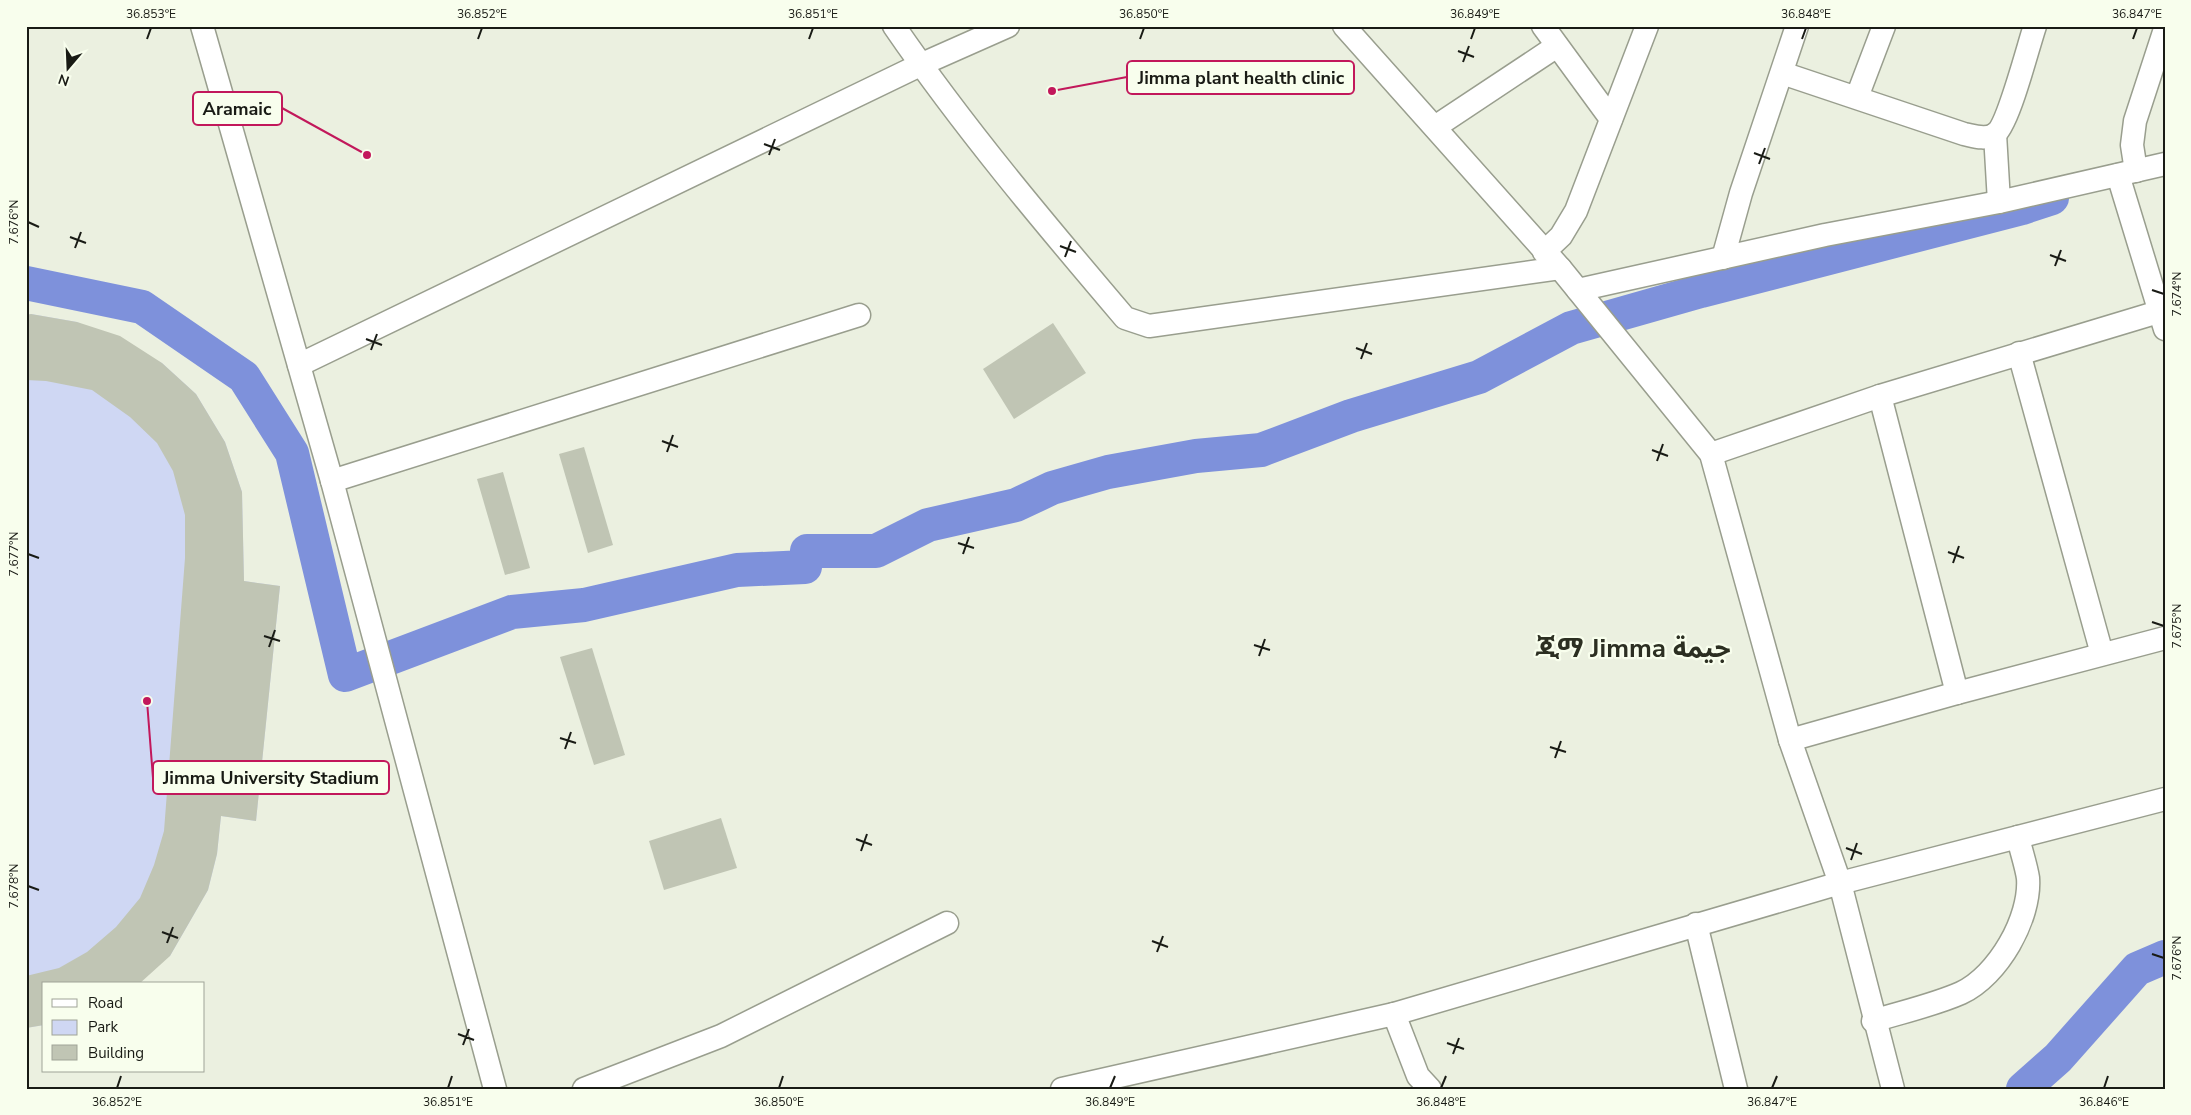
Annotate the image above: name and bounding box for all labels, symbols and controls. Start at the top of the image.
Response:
text: 36.853°E [126,6,176,22]
text: 36.852°E [457,6,507,22]
text: 36.851°E [788,6,838,22]
text: 36.850°E [1119,6,1169,22]
text: 36.849°E [1450,6,1500,22]
text: 36.848°E [1781,6,1831,22]
text: 36.847°E [2112,6,2162,22]
north arrow [42,42,92,92]
callout: Jimma plant health clinic [1127,61,1354,94]
text: Jimma plant health clinic [1137,66,1345,90]
text: N [56,69,72,91]
callout: Aramaic [193,92,282,125]
text: Aramaic [203,97,272,121]
text: 7.676°N [6,200,22,244]
text: 7.674°N [2169,272,2185,316]
text: 7.677°N [6,532,22,576]
text: 7.675°N [2169,604,2185,648]
district label: ጂማ Jimma جيمة [1535,631,1731,666]
callout: Jimma University Stadium [153,761,389,794]
text: Jimma University Stadium [162,766,379,790]
text: 7.678°N [6,864,22,908]
text: 7.676°N [2169,936,2185,980]
legend [42,982,205,1072]
text: Road [88,993,123,1013]
text: Park [88,1017,118,1037]
text: Building [88,1043,144,1063]
text: 36.852°E [92,1094,142,1110]
text: 36.851°E [423,1094,473,1110]
text: 36.850°E [754,1094,804,1110]
text: 36.849°E [1085,1094,1135,1110]
text: 36.848°E [1416,1094,1466,1110]
text: 36.847°E [1747,1094,1797,1110]
text: 36.846°E [2079,1094,2129,1110]

